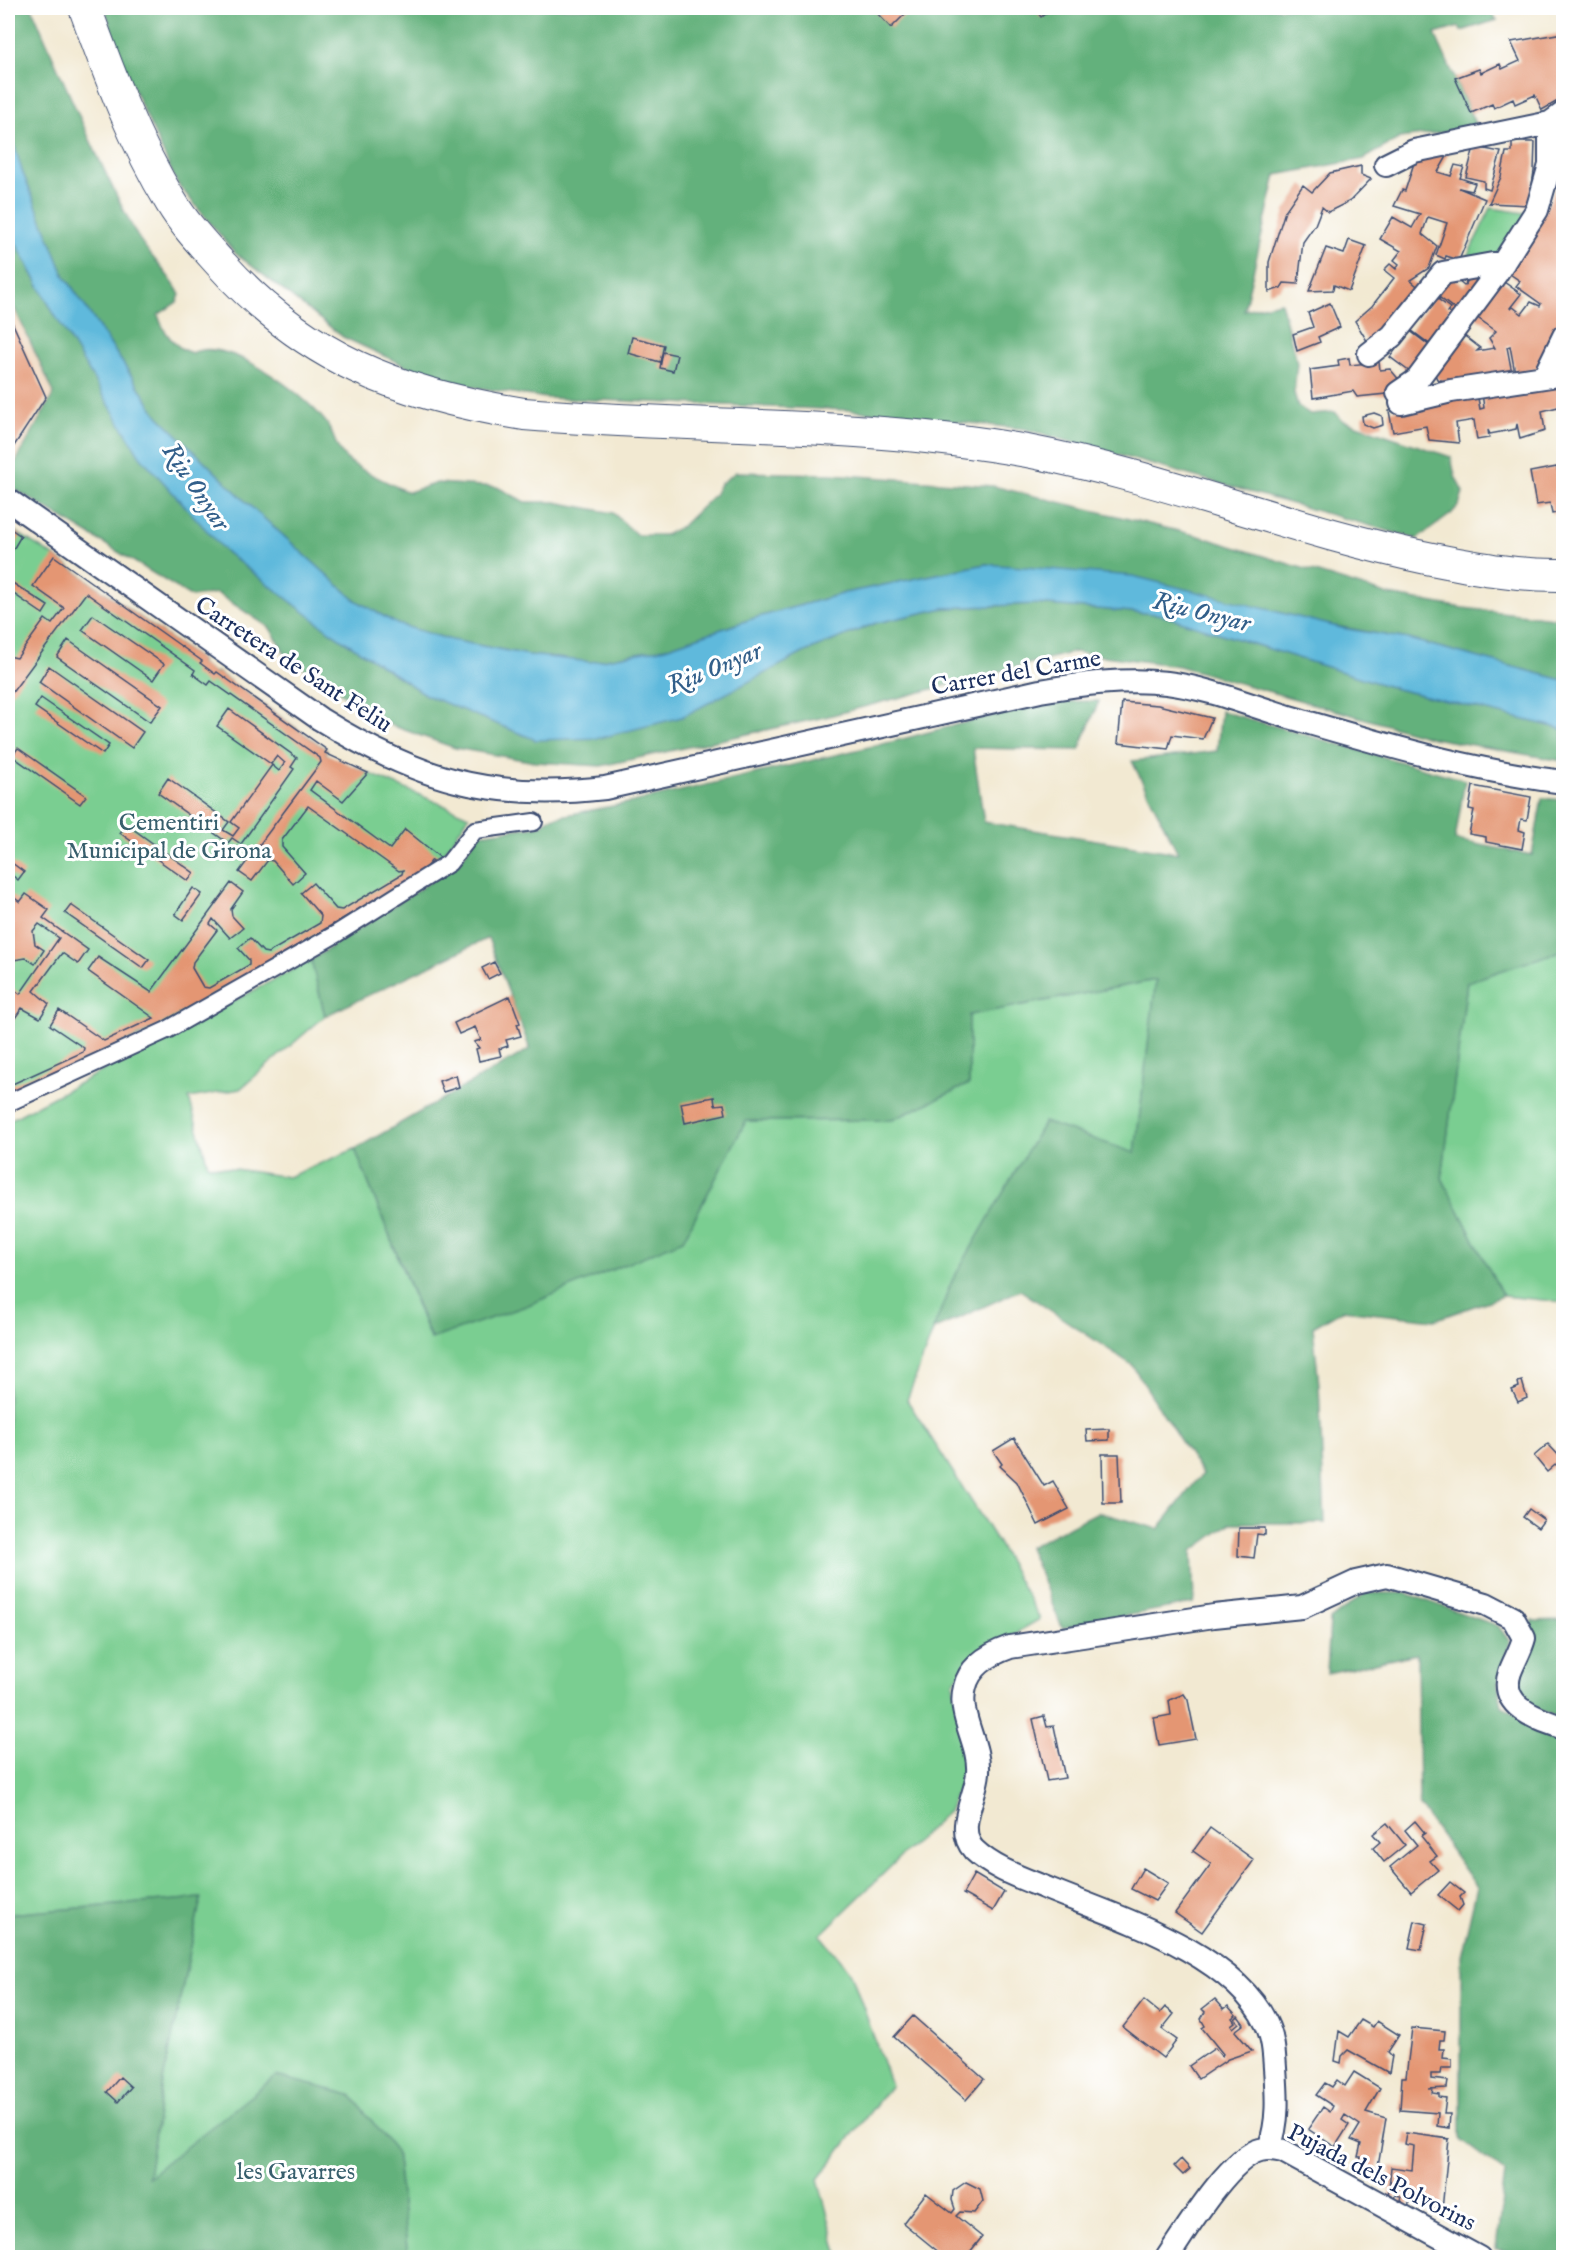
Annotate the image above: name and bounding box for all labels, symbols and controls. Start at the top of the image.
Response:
water label: Riu Onyar [154,436,238,538]
water label: Riu Onyar [1149,584,1255,641]
street label: Carretera de Sant Feliu [189,590,398,741]
water label: Riu Onyar [662,634,768,702]
street label: Carrer del Carme [929,643,1103,704]
park label: Cementiri Municipal de Girona [66,808,272,867]
street label: Pujada dels Polvorins [1282,2118,1481,2239]
park label: les Gavarres [237,2157,355,2188]

